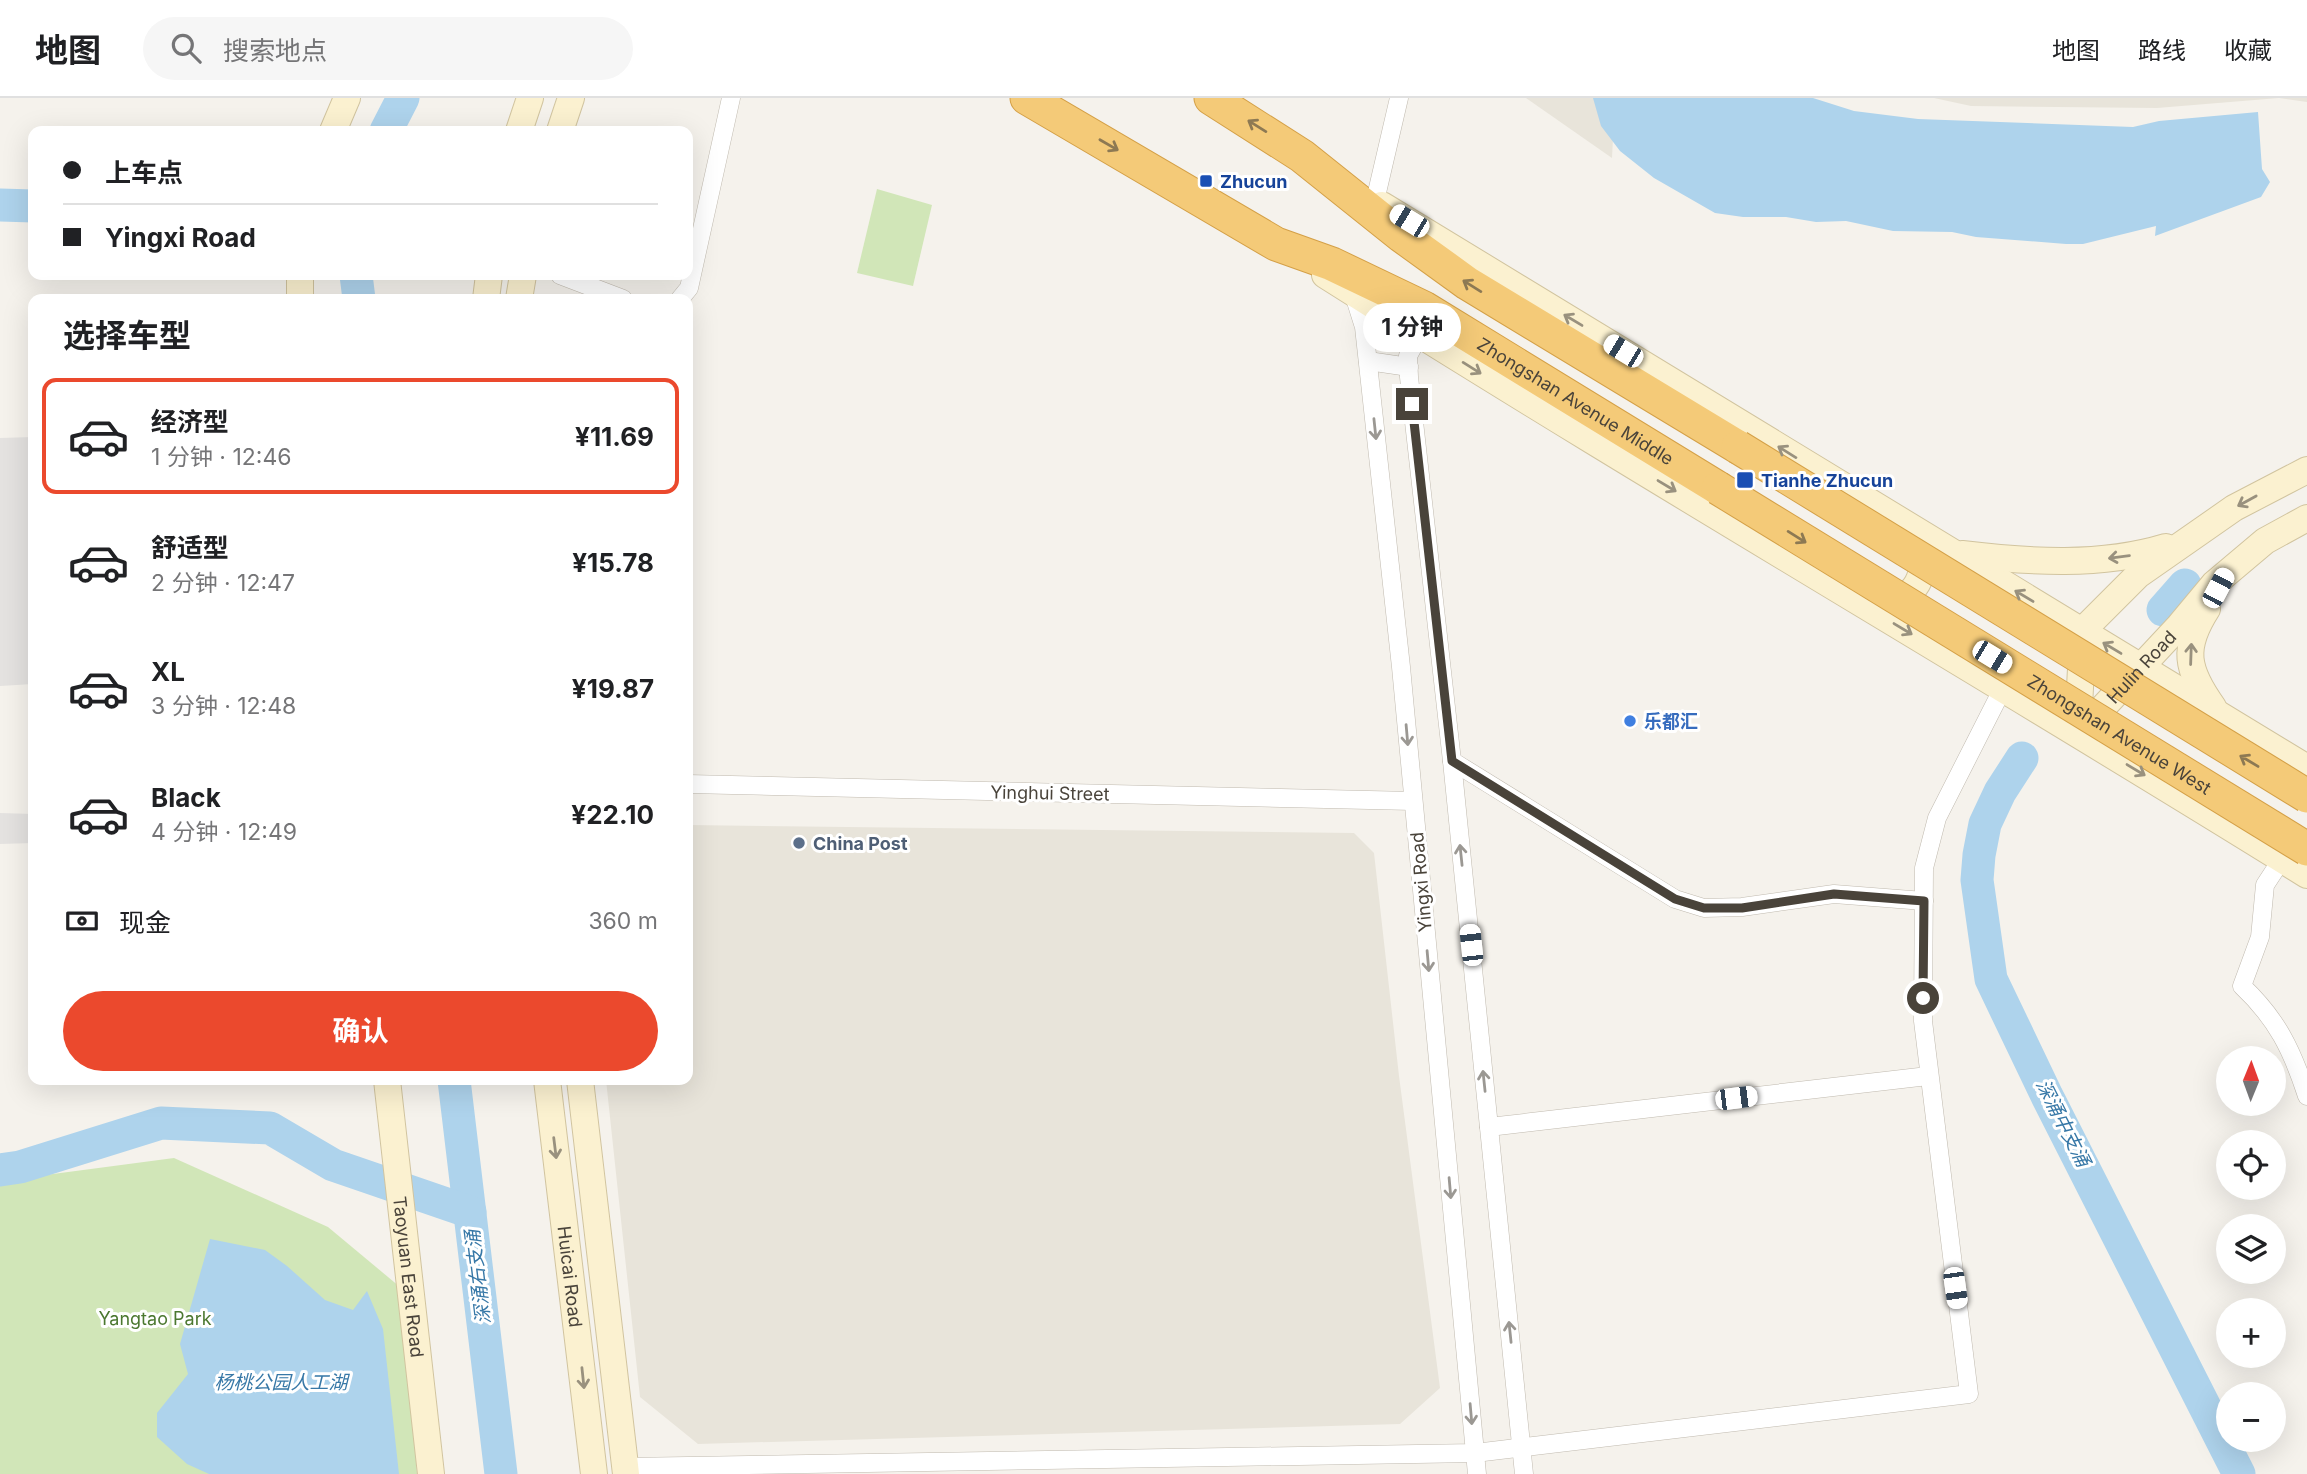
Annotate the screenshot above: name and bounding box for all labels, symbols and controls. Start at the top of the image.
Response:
search box [143,17,633,80]
icon: search [167,29,205,67]
text: 地图 [35,30,101,70]
text: 搜索地点 [223,35,327,66]
text: 地图 [2052,36,2100,65]
text: 路线 [2138,36,2186,65]
text: 收藏 [2224,36,2272,65]
one-way arrow [1248,119,1268,133]
one-way arrow [1098,139,1118,153]
text: 上车点 [105,157,183,188]
place label: Zhucun [1220,171,1287,192]
marker: Zhucun [1198,173,1214,189]
car [1386,201,1433,241]
text: Yingxi Road [105,222,256,253]
one-way arrow [1463,279,1483,293]
callout: 1 分钟 [1363,302,1461,352]
text: 1 分钟 [1381,313,1443,341]
one-way arrow [1563,313,1583,327]
text: 选择车型 [63,316,191,355]
car [1600,331,1647,371]
street label: Zhongshan Avenue Middle [1474,333,1678,469]
one-way arrow [1462,362,1482,376]
route end [1396,388,1428,420]
icon: car [67,405,130,468]
text: 经济型 [151,406,229,437]
one-way arrow [1369,417,1382,440]
text: ¥11.69 [575,421,654,452]
text: 1 分钟 · 12:46 [151,443,292,471]
one-way arrow [1778,445,1798,459]
marker: Tianhe Zhucun [1735,470,1755,490]
place label: Tianhe Zhucun [1761,470,1893,491]
one-way arrow [1657,479,1677,493]
one-way arrow [2237,495,2257,509]
one-way arrow [1787,530,1807,544]
icon: car [67,531,130,594]
text: 舒适型 [151,532,229,563]
text: ¥15.78 [572,547,654,578]
one-way arrow [2108,551,2131,564]
car [2199,565,2238,611]
text: 2 分钟 · 12:47 [151,569,295,597]
one-way arrow [2014,589,2034,603]
one-way arrow [1893,623,1913,637]
street label: Hulin Road [2102,626,2180,707]
car [1969,637,2016,677]
one-way arrow [2103,641,2123,655]
one-way arrow [2184,642,2197,665]
text: XL [151,656,185,687]
icon: car [67,657,130,720]
street label: Zhongshan Avenue West [2024,670,2215,798]
text: ¥19.87 [572,673,654,704]
text: 3 分钟 · 12:48 [151,692,296,720]
place label: 乐都汇 [1644,711,1698,732]
marker: 乐都汇 [1622,713,1638,729]
one-way arrow [1401,723,1414,745]
one-way arrow [2239,753,2259,767]
one-way arrow [2125,764,2145,778]
street label: Yinghui Street [990,781,1110,805]
text: Black [151,782,221,813]
icon: car [67,783,130,846]
text: ¥22.10 [571,799,654,830]
text: 4 分钟 · 12:49 [151,818,297,846]
street label: Yingxi Road [1406,831,1436,933]
place label: China Post [813,833,908,854]
marker: China Post [791,835,807,851]
one-way arrow [1454,844,1467,866]
icon: cash [63,902,101,940]
text: 现金 [119,907,171,938]
text: 360 m [588,907,658,935]
car [1459,923,1484,967]
one-way arrow [1422,949,1435,972]
route start [1907,982,1939,1014]
button: 确认 [63,991,658,1071]
north arrow [2216,1046,2286,1116]
map controls [2216,1046,2286,1452]
one-way arrow [1478,1070,1491,1093]
water label: 深涌中支涌 [2031,1075,2096,1172]
car [1714,1085,1759,1111]
button: locate [2216,1130,2286,1200]
one-way arrow [549,1136,562,1158]
one-way arrow [1444,1176,1457,1198]
street label: Taoyuan East Road [390,1195,428,1359]
button: layers [2216,1214,2286,1284]
street label: Huicai Road [554,1225,587,1328]
water label: 深涌右支涌 [461,1226,495,1326]
car [1942,1266,1969,1310]
button: + [2216,1298,2286,1368]
park label: Yangtao Park [98,1308,212,1329]
one-way arrow [1503,1321,1516,1343]
one-way arrow [577,1366,590,1389]
water label: 杨桃公园人工湖 [214,1371,350,1394]
button: − [2216,1382,2286,1452]
one-way arrow [1465,1402,1478,1425]

